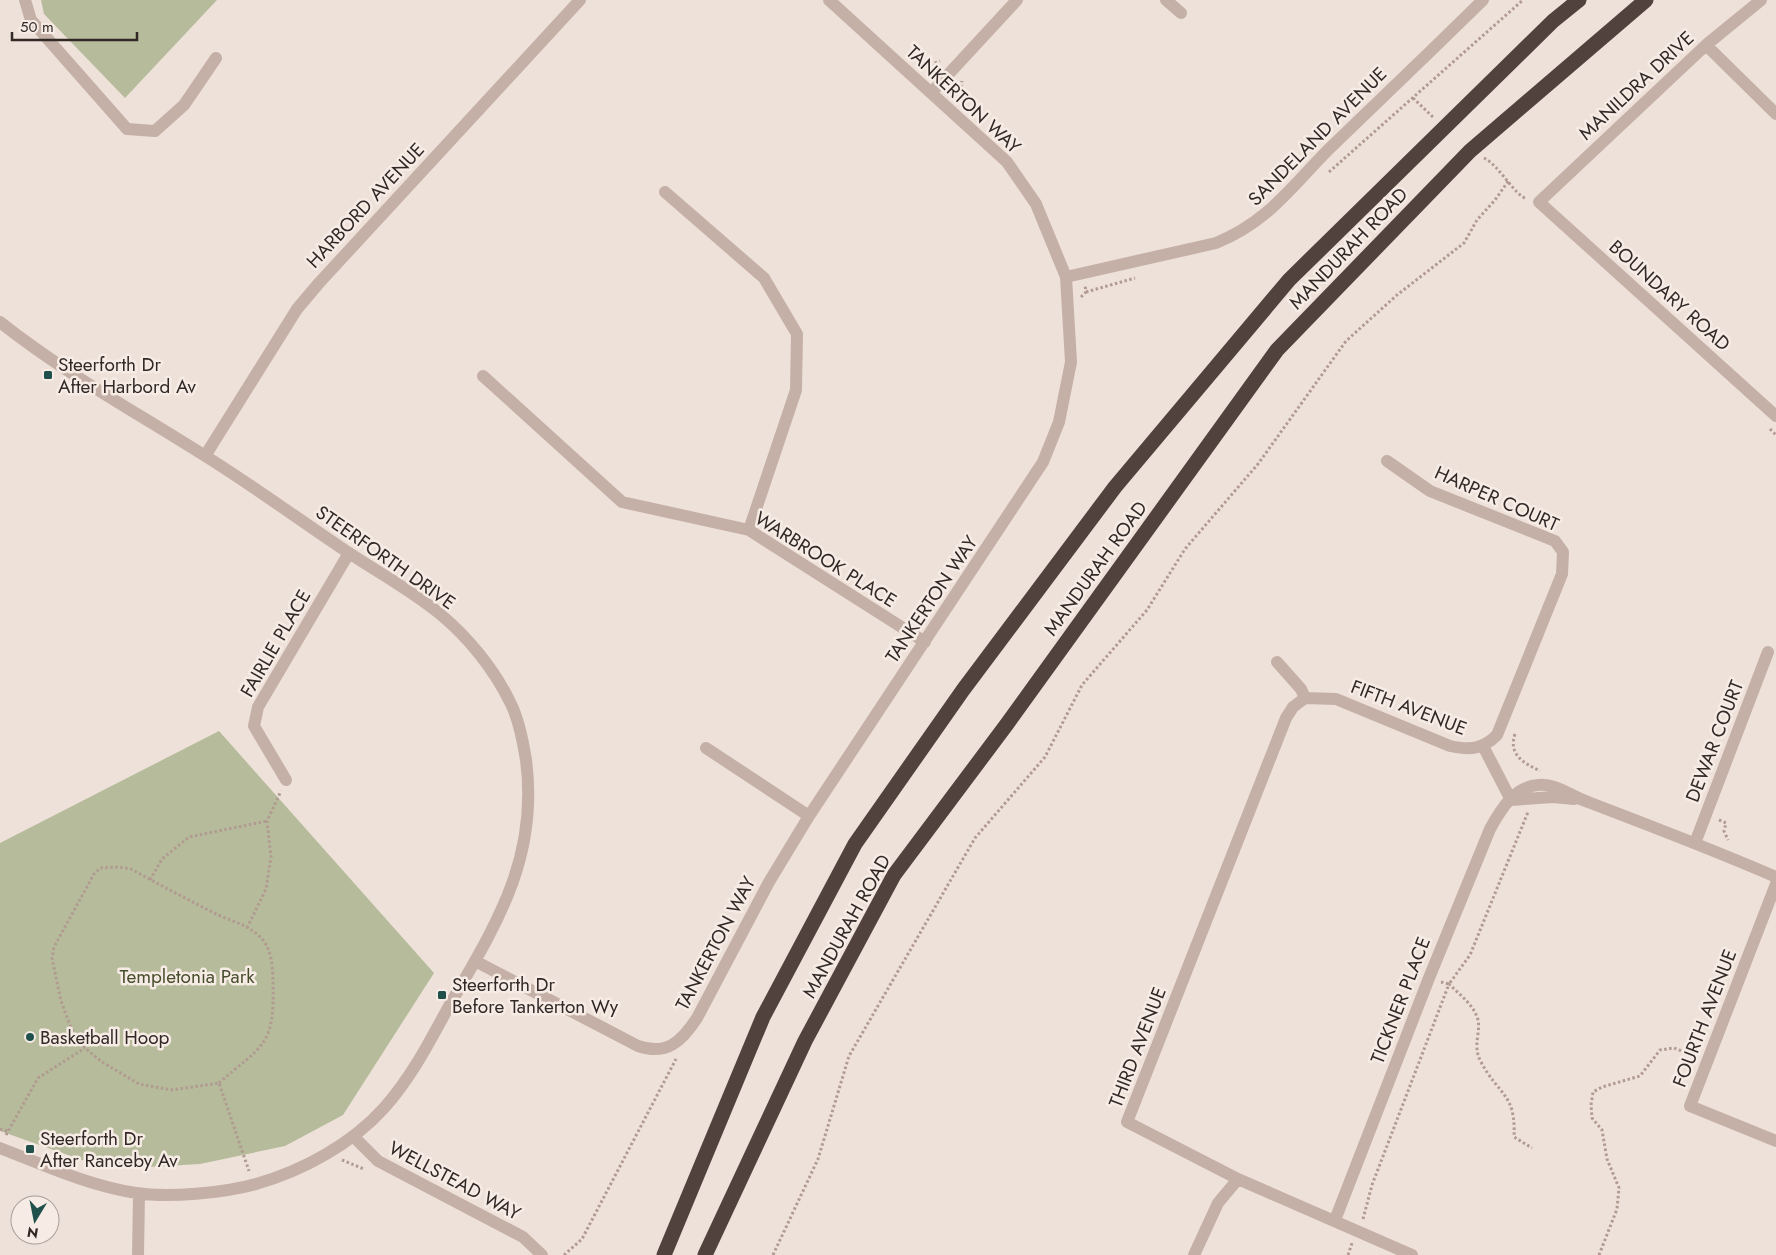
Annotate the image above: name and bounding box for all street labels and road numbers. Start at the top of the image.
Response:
street label: MANILDRA DRIVE [1573,25,1700,146]
street label: TANKERTON WAY [900,39,1027,160]
street label: SANDELAND AVENUE [1242,61,1393,212]
street label: HARBORD AVENUE [300,137,431,274]
street label: MANDURAH ROAD [1283,181,1414,315]
street label: BOUNDARY ROAD [1603,234,1736,357]
street label: HARPER COURT [1430,459,1563,538]
street label: MANDURAH ROAD [1037,495,1154,641]
street label: STEERFORTH DRIVE [310,499,461,616]
street label: WARBROOK PLACE [750,505,902,614]
street label: TANKERTON WAY [879,530,984,668]
street label: FAIRLIE PLACE [234,584,317,702]
street label: FIFTH AVENUE [1347,673,1471,742]
street label: DEWAR COURT [1679,676,1750,806]
street label: MANDURAH ROAD [796,849,897,1003]
street label: TANKERTON WAY [669,871,762,1015]
street label: TICKNER PLACE [1364,933,1437,1067]
street label: FOURTH AVENUE [1666,945,1743,1091]
street label: THIRD AVENUE [1102,983,1173,1111]
street label: WELLSTEAD WAY [384,1134,526,1227]

